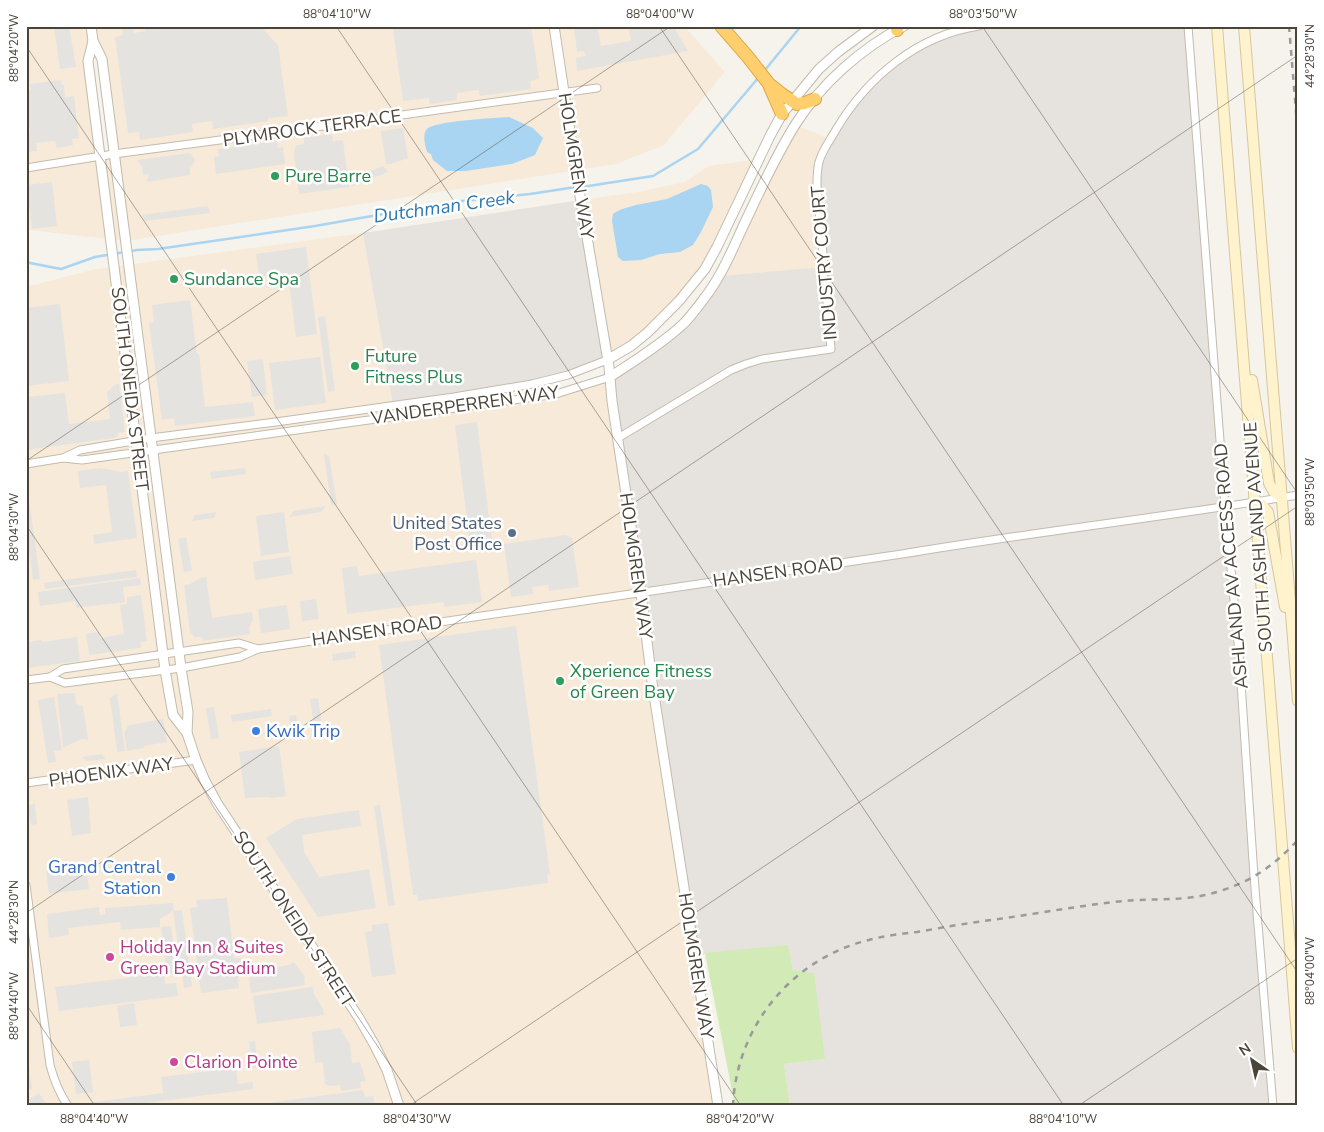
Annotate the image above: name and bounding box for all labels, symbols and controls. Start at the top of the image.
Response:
text: 88°04'10"W [303,6,371,22]
text: 88°04'00"W [626,6,694,22]
text: 88°03'50"W [949,6,1017,22]
text: 88°04'20"W [6,14,22,82]
text: 44°28'30"N [1302,24,1318,88]
street label: HOLMGREN WAY [553,91,599,241]
street label: PLYMROCK TERRACE [221,104,403,152]
place label: Pure Barre [285,164,371,188]
marker: Pure Barre [269,170,281,182]
water label: Dutchman Creek [372,184,517,230]
street label: INDUSTRY COURT [805,185,843,341]
place label: Sundance Spa [184,267,299,291]
marker: Sundance Spa [168,273,180,285]
street label: SOUTH ONEIDA STREET [106,286,154,493]
place label: Future Fitness Plus [365,344,463,389]
marker: Future Fitness Plus [349,360,361,372]
street label: VANDERPERREN WAY [368,380,561,430]
street label: SOUTH ASHLAND AVENUE [1238,421,1278,653]
street label: ASHLAND AV ACCESS ROAD [1208,442,1254,690]
text: 88°03'50"W [1302,458,1318,526]
street label: HOLMGREN WAY [614,491,658,641]
text: 88°04'30"W [6,493,22,561]
place label: United States Post Office [392,511,502,556]
marker: United States Post Office [506,527,518,539]
street label: HANSEN ROAD [711,551,845,593]
street label: HANSEN ROAD [310,610,444,652]
place label: Xperience Fitness of Green Bay [570,659,712,704]
marker: Xperience Fitness of Green Bay [554,675,566,687]
place label: Kwik Trip [266,719,340,743]
marker: Kwik Trip [250,725,262,737]
street label: PHOENIX WAY [47,751,175,793]
street label: SOUTH ONEIDA STREET [228,826,360,1012]
place label: Grand Central Station [48,855,162,900]
marker: Grand Central Station [165,871,177,883]
text: 44°28'30"N [6,880,22,944]
street label: HOLMGREN WAY [673,891,719,1041]
place label: Holiday Inn & Suites Green Bay Stadium [120,935,284,980]
text: 88°04'00"W [1302,937,1318,1005]
marker: Holiday Inn & Suites Green Bay Stadium [104,951,116,963]
text: 88°04'40"W [6,972,22,1040]
north arrow [1226,1034,1276,1084]
text: N [1235,1039,1255,1060]
place label: Clarion Pointe [184,1050,298,1074]
marker: Clarion Pointe [168,1056,180,1068]
text: 88°04'40"W [60,1111,128,1127]
text: 88°04'30"W [383,1111,451,1127]
text: 88°04'20"W [706,1111,774,1127]
text: 88°04'10"W [1029,1111,1097,1127]

